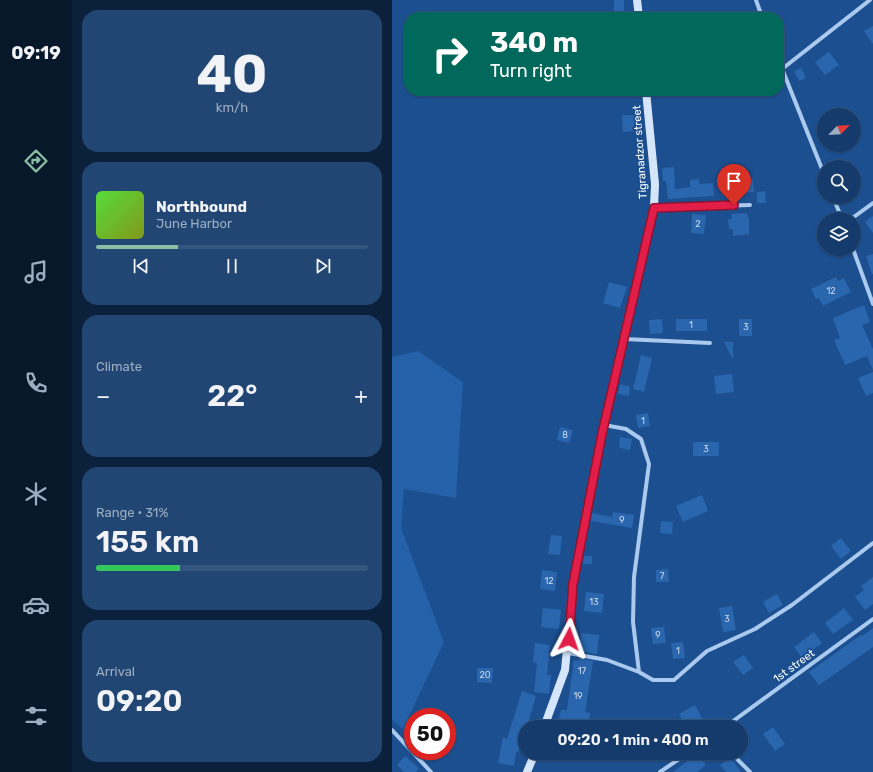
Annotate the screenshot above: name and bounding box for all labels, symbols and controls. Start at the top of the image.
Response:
text: 340 m [490,26,578,59]
icon: right [424,28,476,80]
text: 09:19 [11,42,61,64]
text: 40 [197,43,267,105]
text: Turn right [490,60,572,82]
text: km/h [216,100,248,115]
street label: Tigranadzor street [630,104,650,199]
north arrow [817,108,861,152]
map controls [817,108,861,256]
icon: directions [22,147,50,175]
button: search [817,160,861,204]
pin [717,164,751,205]
icon: arrive [723,170,745,192]
text: Northbound [156,198,247,216]
button: layers [817,212,861,256]
text: June Harbor [156,216,232,231]
house number: 2 [695,219,701,229]
icon: previous [130,255,152,277]
icon: pause [221,255,243,277]
icon: next [312,255,334,277]
icon: music [22,258,50,286]
house number: 12 [826,286,836,296]
house number: 1 [689,320,693,330]
house number: 3 [743,322,749,332]
text: Climate [96,359,142,374]
icon: phone [22,369,50,397]
text: 22° [207,378,257,414]
text: − [96,383,110,410]
text: + [354,383,368,410]
house number: 1 [641,416,645,426]
house number: 8 [562,430,568,440]
house number: 3 [703,444,709,454]
icon: climate [22,480,50,508]
text: Range · 31% [96,505,168,520]
house number: 9 [619,515,625,525]
text: 155 km [96,524,199,560]
house number: 7 [660,571,665,581]
house number: 12 [544,576,554,586]
icon: car [22,591,50,619]
house number: 13 [589,597,599,607]
house number: 3 [724,614,730,624]
position arrow [548,618,590,660]
house number: 9 [655,630,661,640]
house number: 1 [676,646,680,656]
street label: 1st street [771,646,818,685]
text: Arrival [96,664,135,679]
house number: 17 [578,666,587,676]
house number: 20 [480,670,491,680]
text: 09:20 [96,683,182,719]
house number: 19 [573,691,583,701]
icon: filters [22,702,50,730]
speed limit sign: 50 [404,708,456,760]
text: 09:20 · 1 min · 400 m [557,731,709,749]

